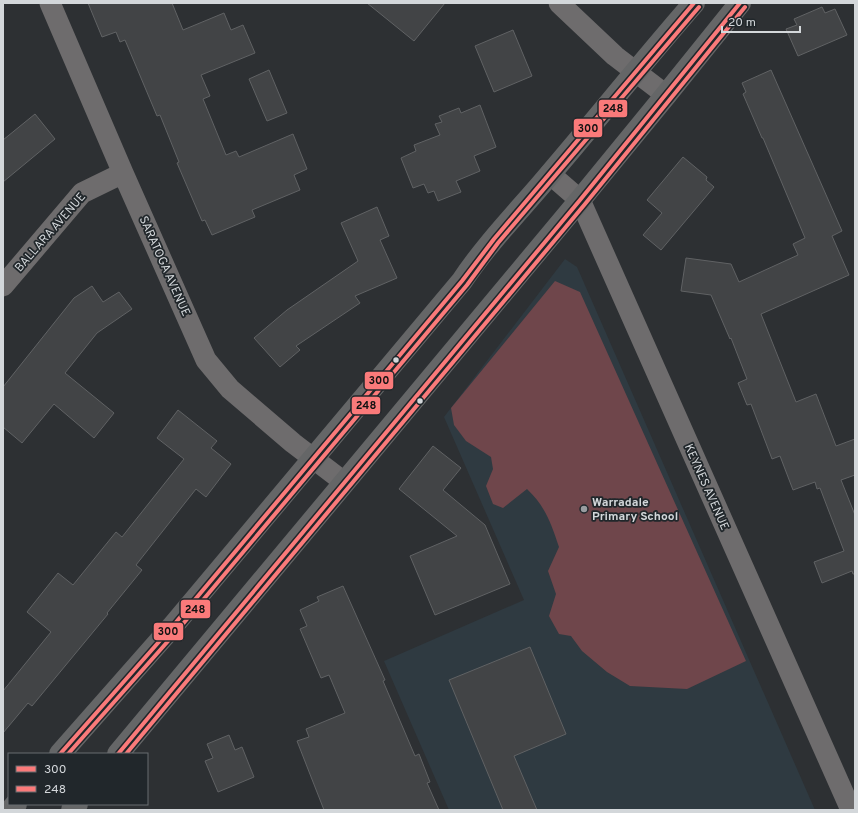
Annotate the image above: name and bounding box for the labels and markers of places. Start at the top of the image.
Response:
unlabelled marker [391,355,401,365]
unlabelled marker [415,396,425,406]
place label: Warradale Primary School [592,495,678,525]
marker: Warradale Primary School [579,504,589,514]

